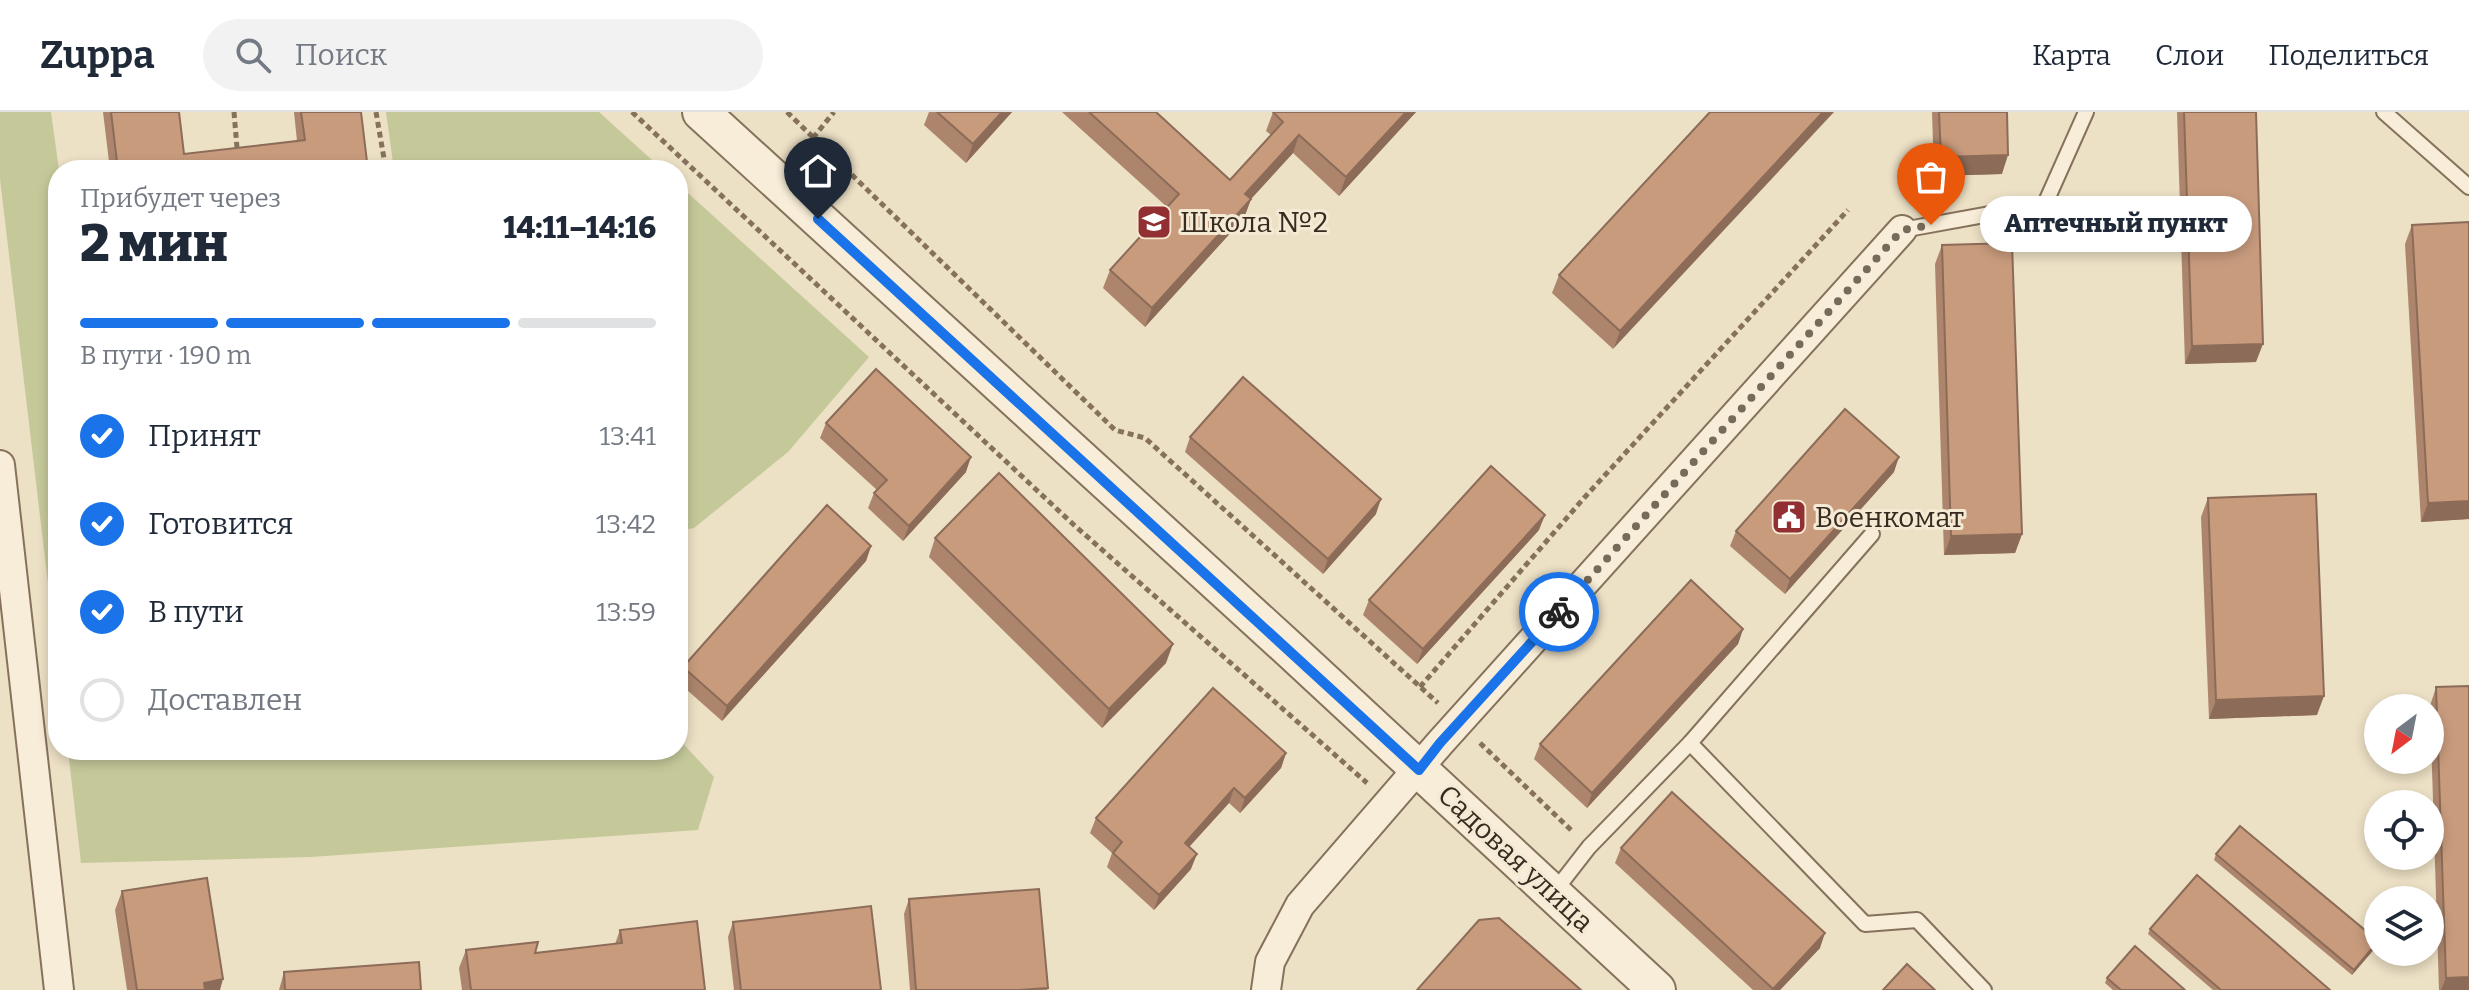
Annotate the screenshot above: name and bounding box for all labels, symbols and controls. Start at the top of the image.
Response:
search box [203,19,763,91]
text: Zuppa [40,32,155,78]
icon: search [231,33,275,77]
text: Поиск [295,37,387,73]
text: Карта [2032,39,2111,72]
text: Слои [2155,39,2224,72]
text: Поделиться [2268,39,2429,72]
pin [784,137,852,219]
pin [1897,143,1965,225]
icon: home [796,149,840,193]
icon: bag [1909,155,1953,199]
text: Прибудет через [80,183,281,214]
callout: Аптечный пункт [1979,197,2251,253]
school or university icon: Школа №2 [1135,203,1173,241]
place label: Школа №2 [1180,206,1328,239]
text: Аптечный пункт [2004,208,2228,239]
text: 14:11–14:16 [503,210,656,246]
text: 2 мин [80,212,228,275]
text: В пути · 190 m [80,340,251,371]
icon: check [80,414,124,458]
text: Принят [148,418,261,454]
text: 13:41 [599,421,656,452]
public building icon: Военкомат [1770,498,1808,536]
place label: Военкомат [1815,501,1964,534]
icon: check [80,502,124,546]
text: Готовится [148,506,293,542]
text: 13:42 [596,509,656,540]
courier [1519,572,1599,652]
icon: check [80,590,124,634]
icon: bike [1537,590,1581,634]
text: В пути [148,594,244,630]
text: 13:59 [596,597,656,628]
text: Доставлен [148,682,302,718]
north arrow [2364,694,2444,774]
map controls [2364,694,2444,966]
street label: Садовая улица [1431,778,1600,939]
button: locate [2364,790,2444,870]
button: layers [2364,886,2444,966]

